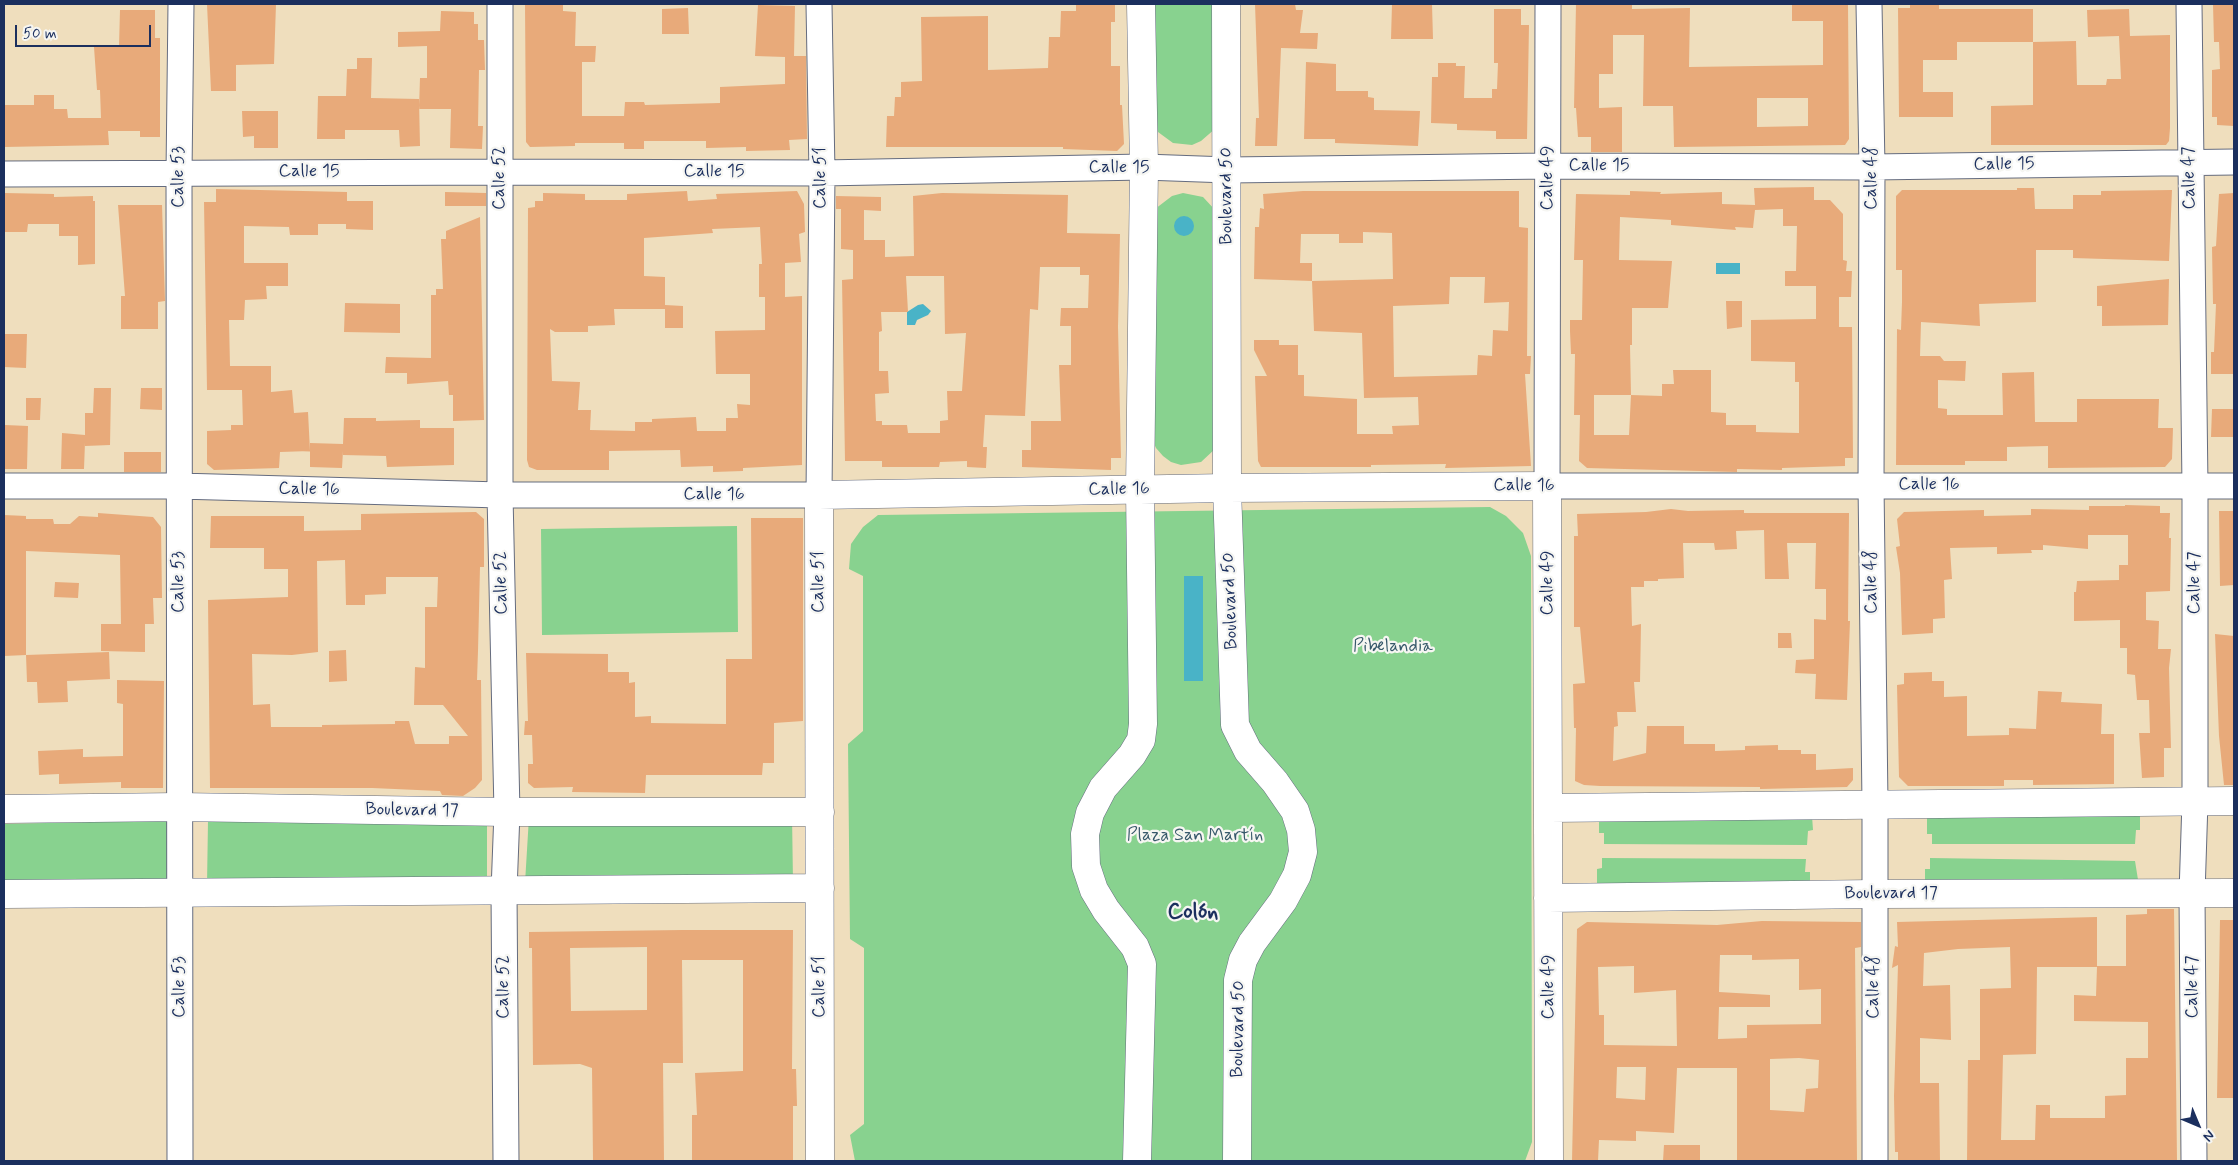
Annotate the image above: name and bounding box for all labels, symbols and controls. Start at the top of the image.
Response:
scale bar [18,15,154,47]
text: 50 m [23,24,57,44]
street label: Calle 53 [168,146,190,208]
street label: Calle 52 [489,146,511,210]
street label: Calle 49 [1537,146,1559,210]
street label: Calle 48 [1861,146,1883,210]
street label: Calle 47 [2179,146,2201,210]
street label: Calle 51 [810,147,832,209]
street label: Boulevard 50 [1216,147,1238,245]
street label: Calle 15 [1973,154,2035,176]
street label: Calle 15 [1568,155,1630,177]
street label: Calle 15 [1088,157,1150,179]
street label: Calle 15 [278,161,340,183]
street label: Calle 15 [683,161,745,183]
street label: Calle 16 [1898,474,1960,496]
street label: Calle 16 [1493,475,1555,497]
street label: Calle 16 [278,479,340,501]
street label: Calle 16 [1088,479,1150,501]
street label: Calle 16 [683,484,745,506]
street label: Calle 48 [1861,550,1883,614]
street label: Calle 53 [168,551,190,613]
street label: Calle 52 [491,551,513,615]
street label: Calle 51 [808,551,830,613]
street label: Calle 49 [1537,551,1559,615]
street label: Calle 47 [2184,551,2206,615]
street label: Boulevard 50 [1219,552,1243,650]
park label: Pibelandia [1353,636,1433,658]
street label: Boulevard 17 [365,799,459,823]
park label: Plaza San Martín [1127,825,1263,847]
street label: Boulevard 17 [1844,883,1938,905]
district label: Colón [1168,900,1218,926]
street label: Calle 52 [493,955,515,1019]
street label: Calle 49 [1538,955,1560,1019]
street label: Calle 48 [1863,955,1885,1019]
street label: Calle 47 [2182,955,2204,1019]
street label: Calle 53 [169,956,191,1018]
street label: Calle 51 [809,956,831,1018]
street label: Boulevard 50 [1227,980,1251,1078]
north arrow [2173,1100,2223,1150]
text: N [2199,1126,2218,1145]

